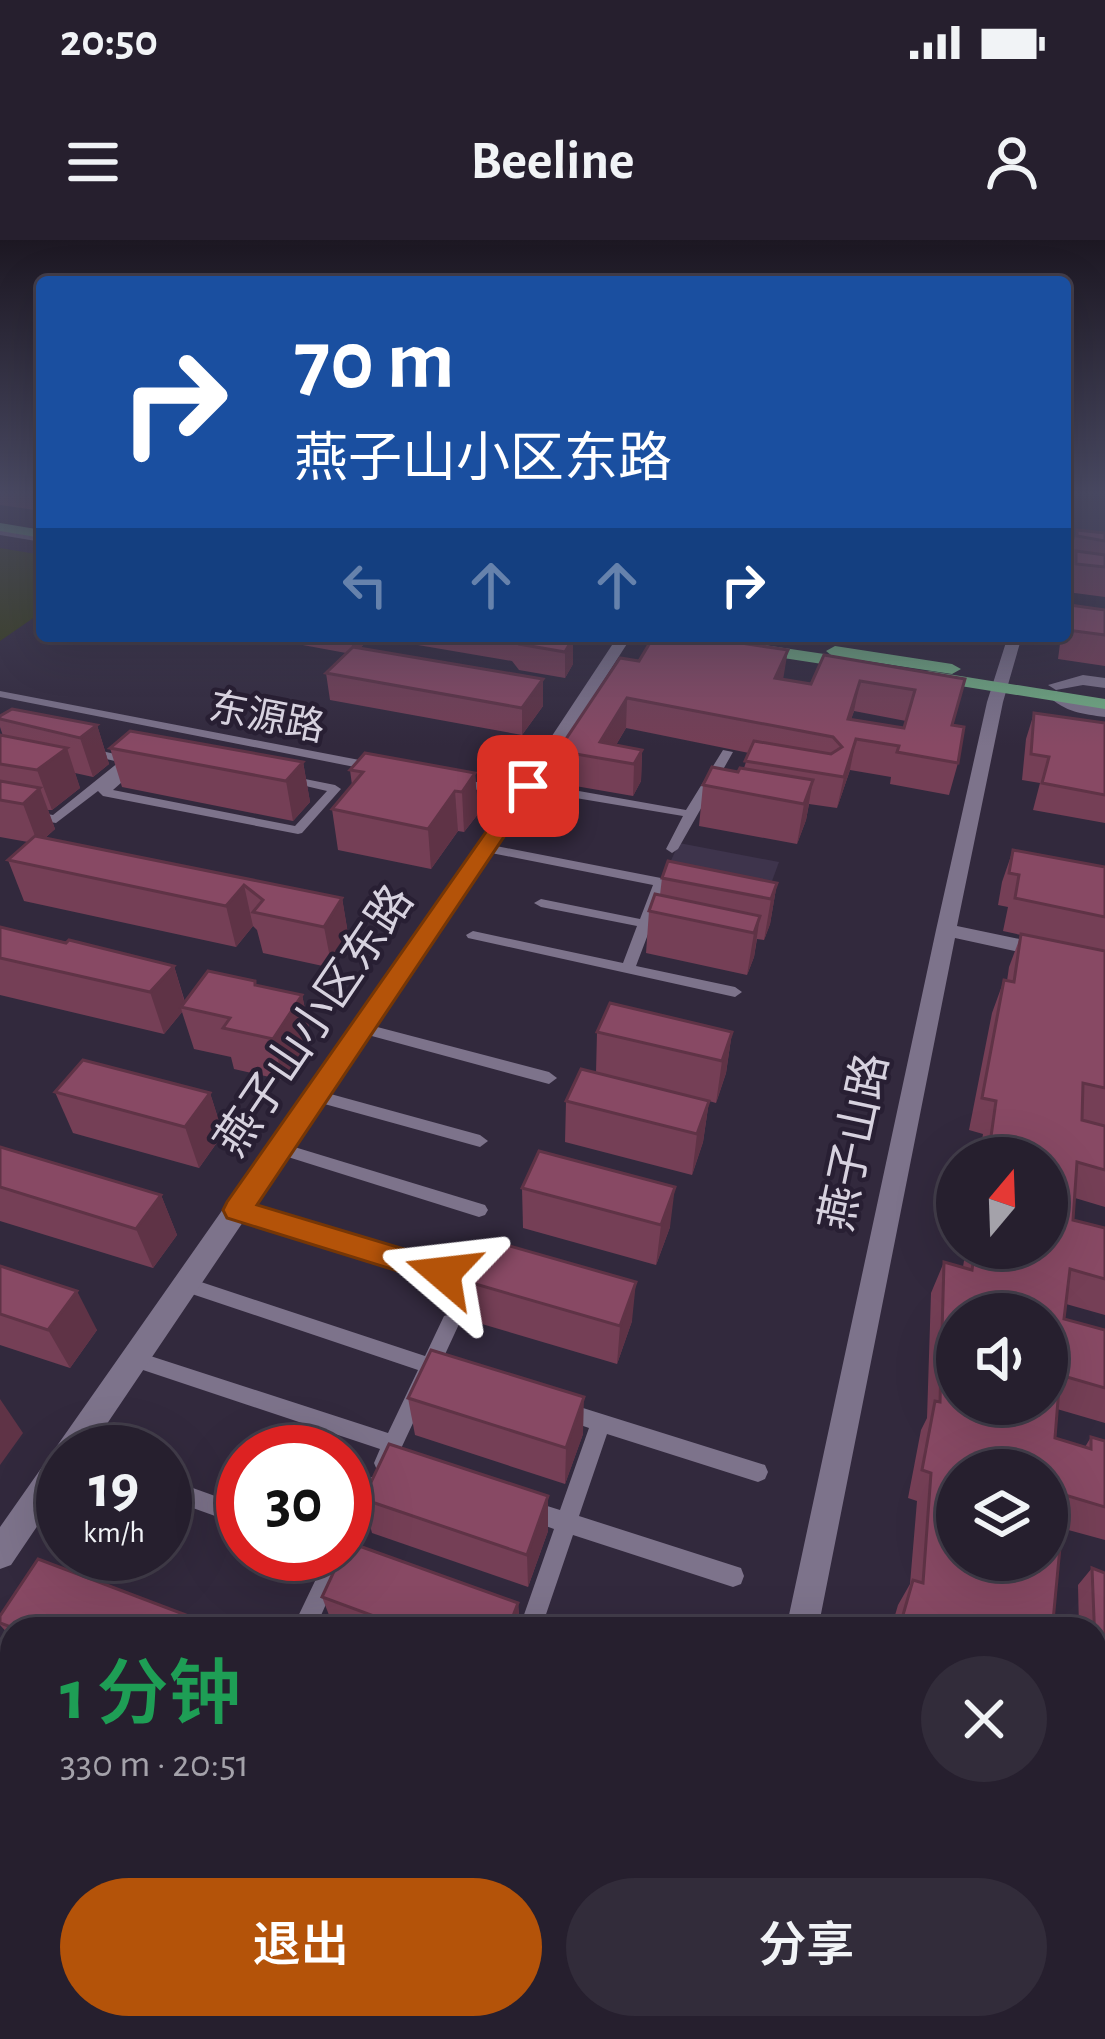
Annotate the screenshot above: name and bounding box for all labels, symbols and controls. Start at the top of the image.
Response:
text: 20:50 [60,19,158,64]
icon: menu [60,129,126,195]
icon: person [979,129,1045,195]
text: Beeline [470,135,635,189]
text: 70 m [294,320,455,404]
icon: right [96,324,252,480]
text: 燕子山小区东路 [294,433,672,487]
icon: left [332,552,398,618]
icon: ahead [458,552,524,618]
icon: ahead [584,552,650,618]
icon: right [710,552,776,618]
street label: 东源路 [205,685,328,749]
pin [477,735,579,837]
icon: arrive [495,753,561,819]
street label: 燕子山小区东路 [206,877,422,1165]
street label: 燕子山路 [813,1049,896,1235]
north arrow [936,1137,1068,1269]
map controls [936,1137,1068,1581]
position arrow [380,1210,506,1336]
button: sound [936,1293,1068,1425]
speed limit sign: 30 [216,1425,372,1581]
button: layers [936,1449,1068,1581]
text: 19 [89,1458,139,1518]
text: km/h [83,1518,145,1548]
button: close [921,1656,1047,1782]
text: 1 分钟 [60,1660,241,1732]
text: 330 m · 20:51 [60,1745,249,1784]
button: 退出 [60,1878,542,2016]
button: 分享 [566,1878,1047,2016]

